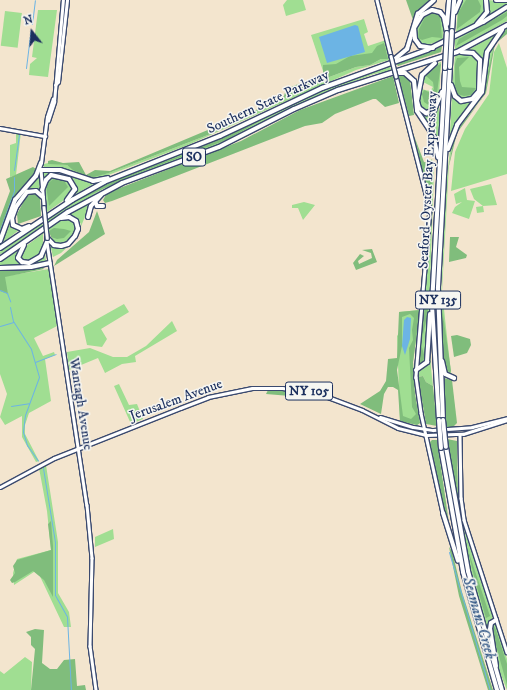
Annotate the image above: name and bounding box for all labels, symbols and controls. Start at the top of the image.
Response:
north arrow [12,12,52,52]
text: N [22,13,35,29]
street label: Southern State Parkway [204,66,332,138]
street label: Seaford-Oyster Bay Expressway [415,91,441,269]
road number: SO [181,146,207,168]
road number: NY 135 [415,289,461,311]
street label: Wantagh Avenue [65,357,97,451]
street label: Jerusalem Avenue [127,375,225,425]
road number: NY 105 [285,380,333,402]
water label: Seamans Creek [459,575,499,661]

